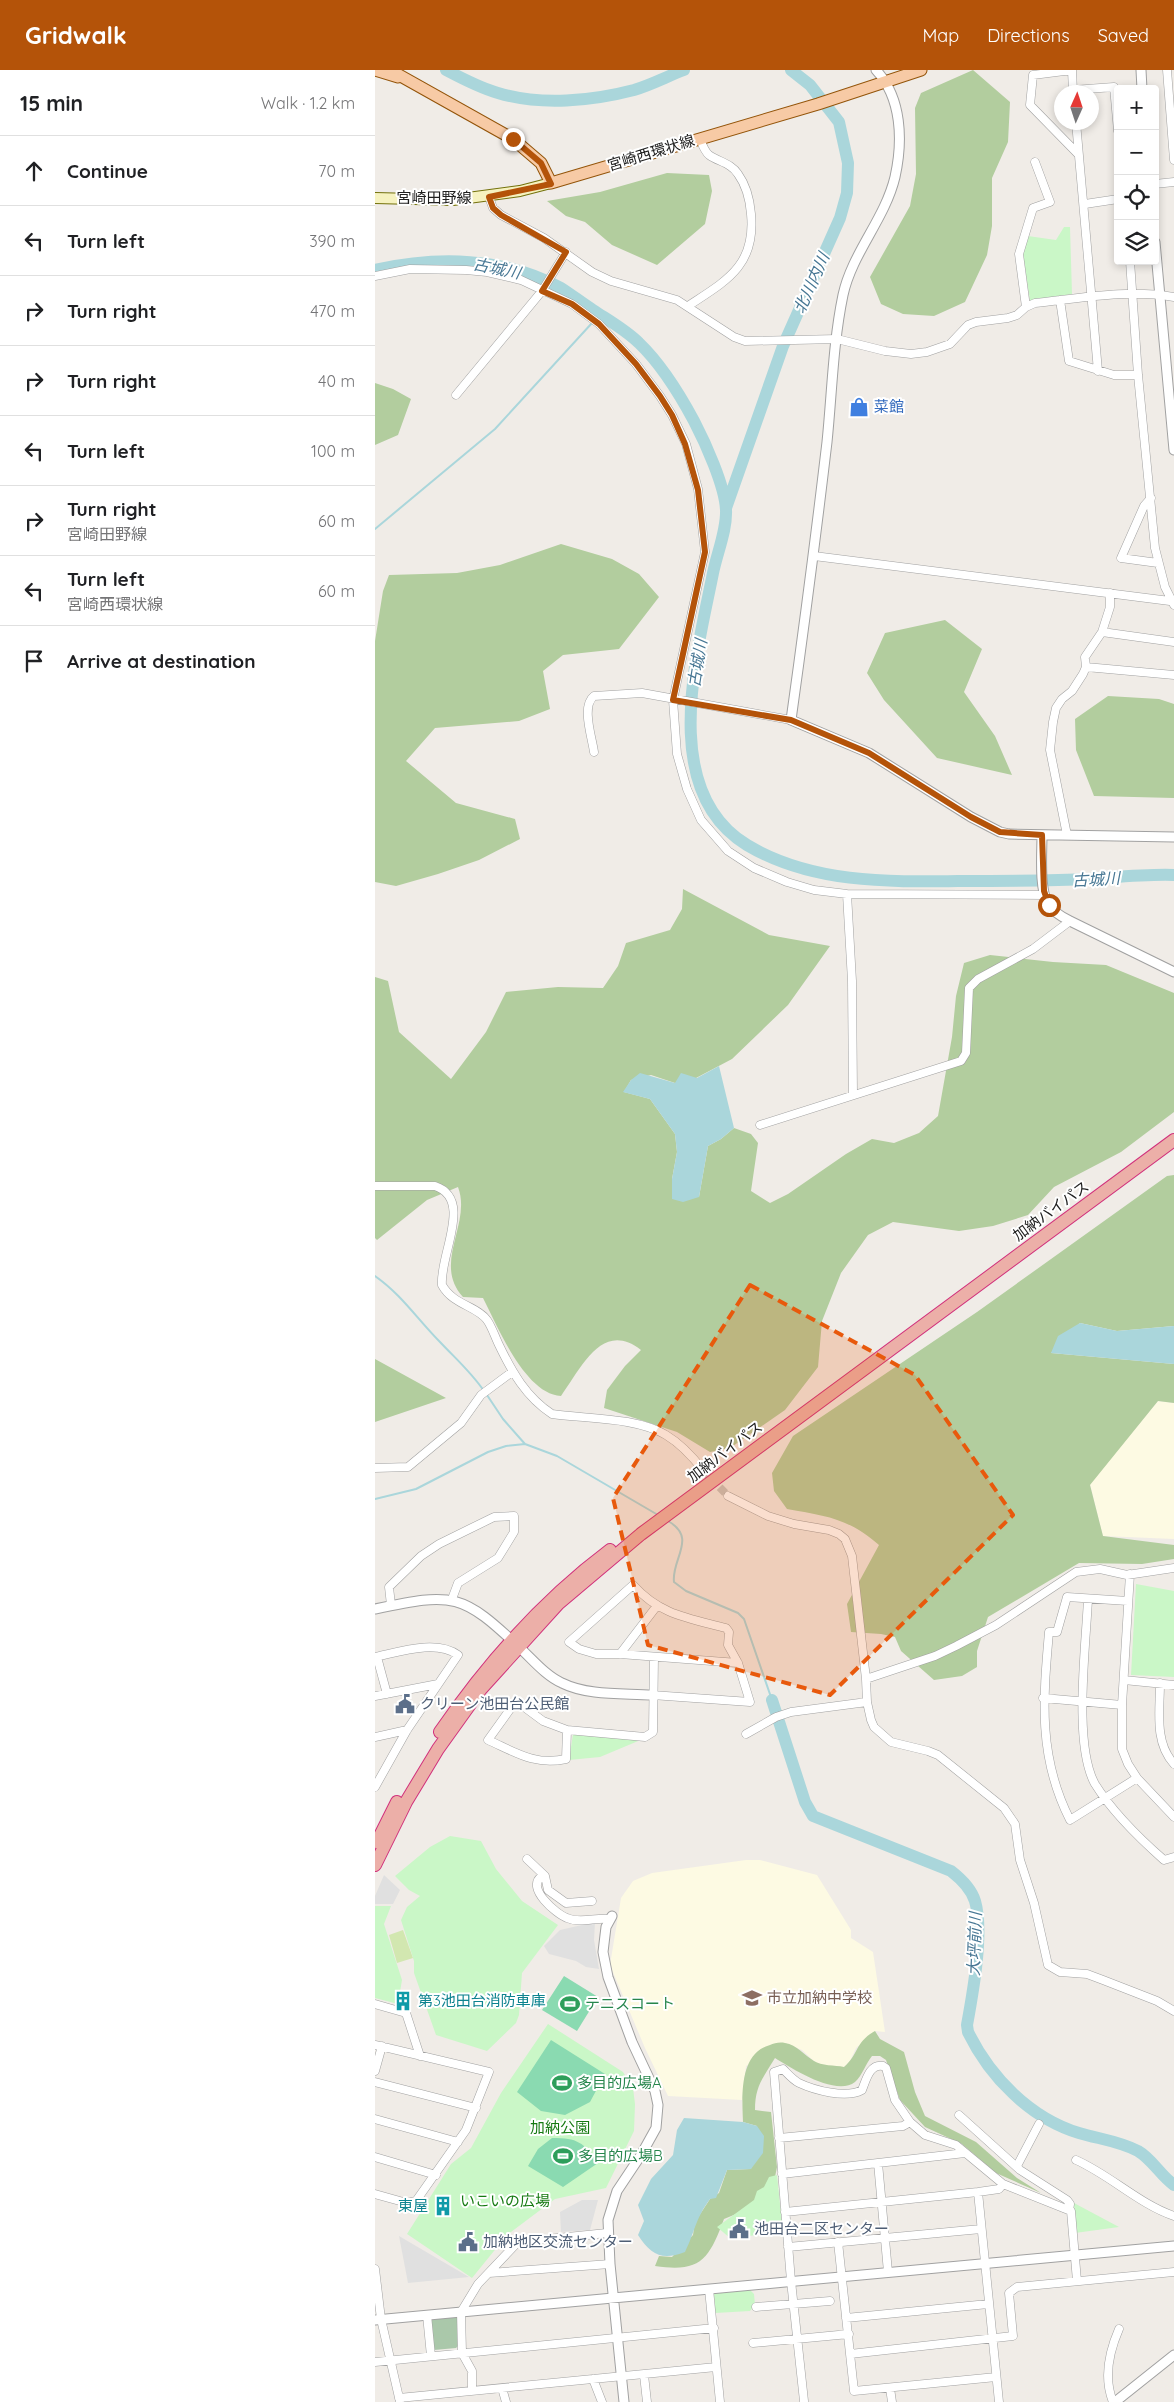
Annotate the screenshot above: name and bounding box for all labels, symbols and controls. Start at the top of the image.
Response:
text: Gridwalk [25,20,127,50]
text: Map [922,24,959,47]
text: Directions [987,24,1070,47]
text: Saved [1098,24,1149,47]
north arrow [1054,85,1099,130]
map controls [1114,85,1159,265]
button: + [1114,85,1159,130]
text: 15 min [20,90,83,116]
text: Walk · 1.2 km [261,93,355,113]
route end [502,128,525,151]
street label: 宮崎西環状線 [605,130,697,175]
button: − [1114,130,1159,175]
icon: ahead [20,157,48,185]
text: Continue [67,159,148,183]
text: 70 m [318,161,355,181]
button: locate [1114,175,1159,220]
street label: 宮崎田野線 [396,188,472,207]
button: layers [1114,220,1159,265]
icon: left [20,227,48,255]
text: Turn left [67,229,145,253]
text: 390 m [309,231,355,251]
water label: 北川内川 [789,248,834,316]
water label: 古城川 [471,253,525,283]
icon: right [20,297,48,325]
text: Turn right [67,299,156,323]
text: 470 m [310,301,355,321]
icon: right [20,367,48,395]
text: Turn right [67,369,156,393]
text: 40 m [318,371,355,391]
shop icon: 菜館 [848,396,870,418]
place label: 菜館 [874,397,904,416]
icon: left [20,437,48,465]
text: Turn left [67,439,145,463]
text: 100 m [311,441,355,461]
text: Turn right [67,497,156,521]
icon: right [20,507,48,535]
text: 60 m [318,511,355,531]
text: 宮崎田野線 [67,524,147,544]
text: Turn left [67,567,145,591]
icon: left [20,577,48,605]
text: 60 m [318,581,355,601]
text: 宮崎西環状線 [67,594,163,614]
water label: 古城川 [683,636,711,688]
icon: arrive [20,647,48,675]
text: Arrive at destination [67,649,256,673]
water label: 古城川 [1072,868,1122,890]
route start [1038,894,1061,917]
street label: 加納バイパス [1009,1177,1093,1245]
street label: 加納バイパス [683,1417,766,1486]
public building icon: クリーン池田台公民館 [394,1693,416,1715]
place label: クリーン池田台公民館 [420,1694,569,1713]
water label: 大坪前川 [963,1910,985,1976]
school or university icon: 市立加納中学校 [741,1987,763,2009]
place label: 市立加納中学校 [767,1988,872,2007]
building icon: 第3池田台消防車庫 [392,1990,414,2012]
place label: 第3池田台消防車庫 [418,1991,546,2010]
sports icon: テニスコート [559,1993,581,2015]
place label: テニスコート [585,1994,675,2013]
sports icon: 多目的広場A [551,2072,573,2094]
place label: 多目的広場A [577,2073,662,2092]
park label: 加納公園 [530,2118,590,2137]
sports icon: 多目的広場B [552,2145,574,2167]
place label: 多目的広場B [578,2146,663,2165]
park label: いこいの広場 [460,2191,550,2210]
building icon: 東屋 [432,2195,454,2217]
place label: 東屋 [398,2196,428,2215]
public building icon: 池田台二区センター [728,2218,750,2240]
place label: 池田台二区センター [754,2219,889,2238]
public building icon: 加納地区交流センター [457,2231,479,2253]
place label: 加納地区交流センター [483,2232,633,2251]

